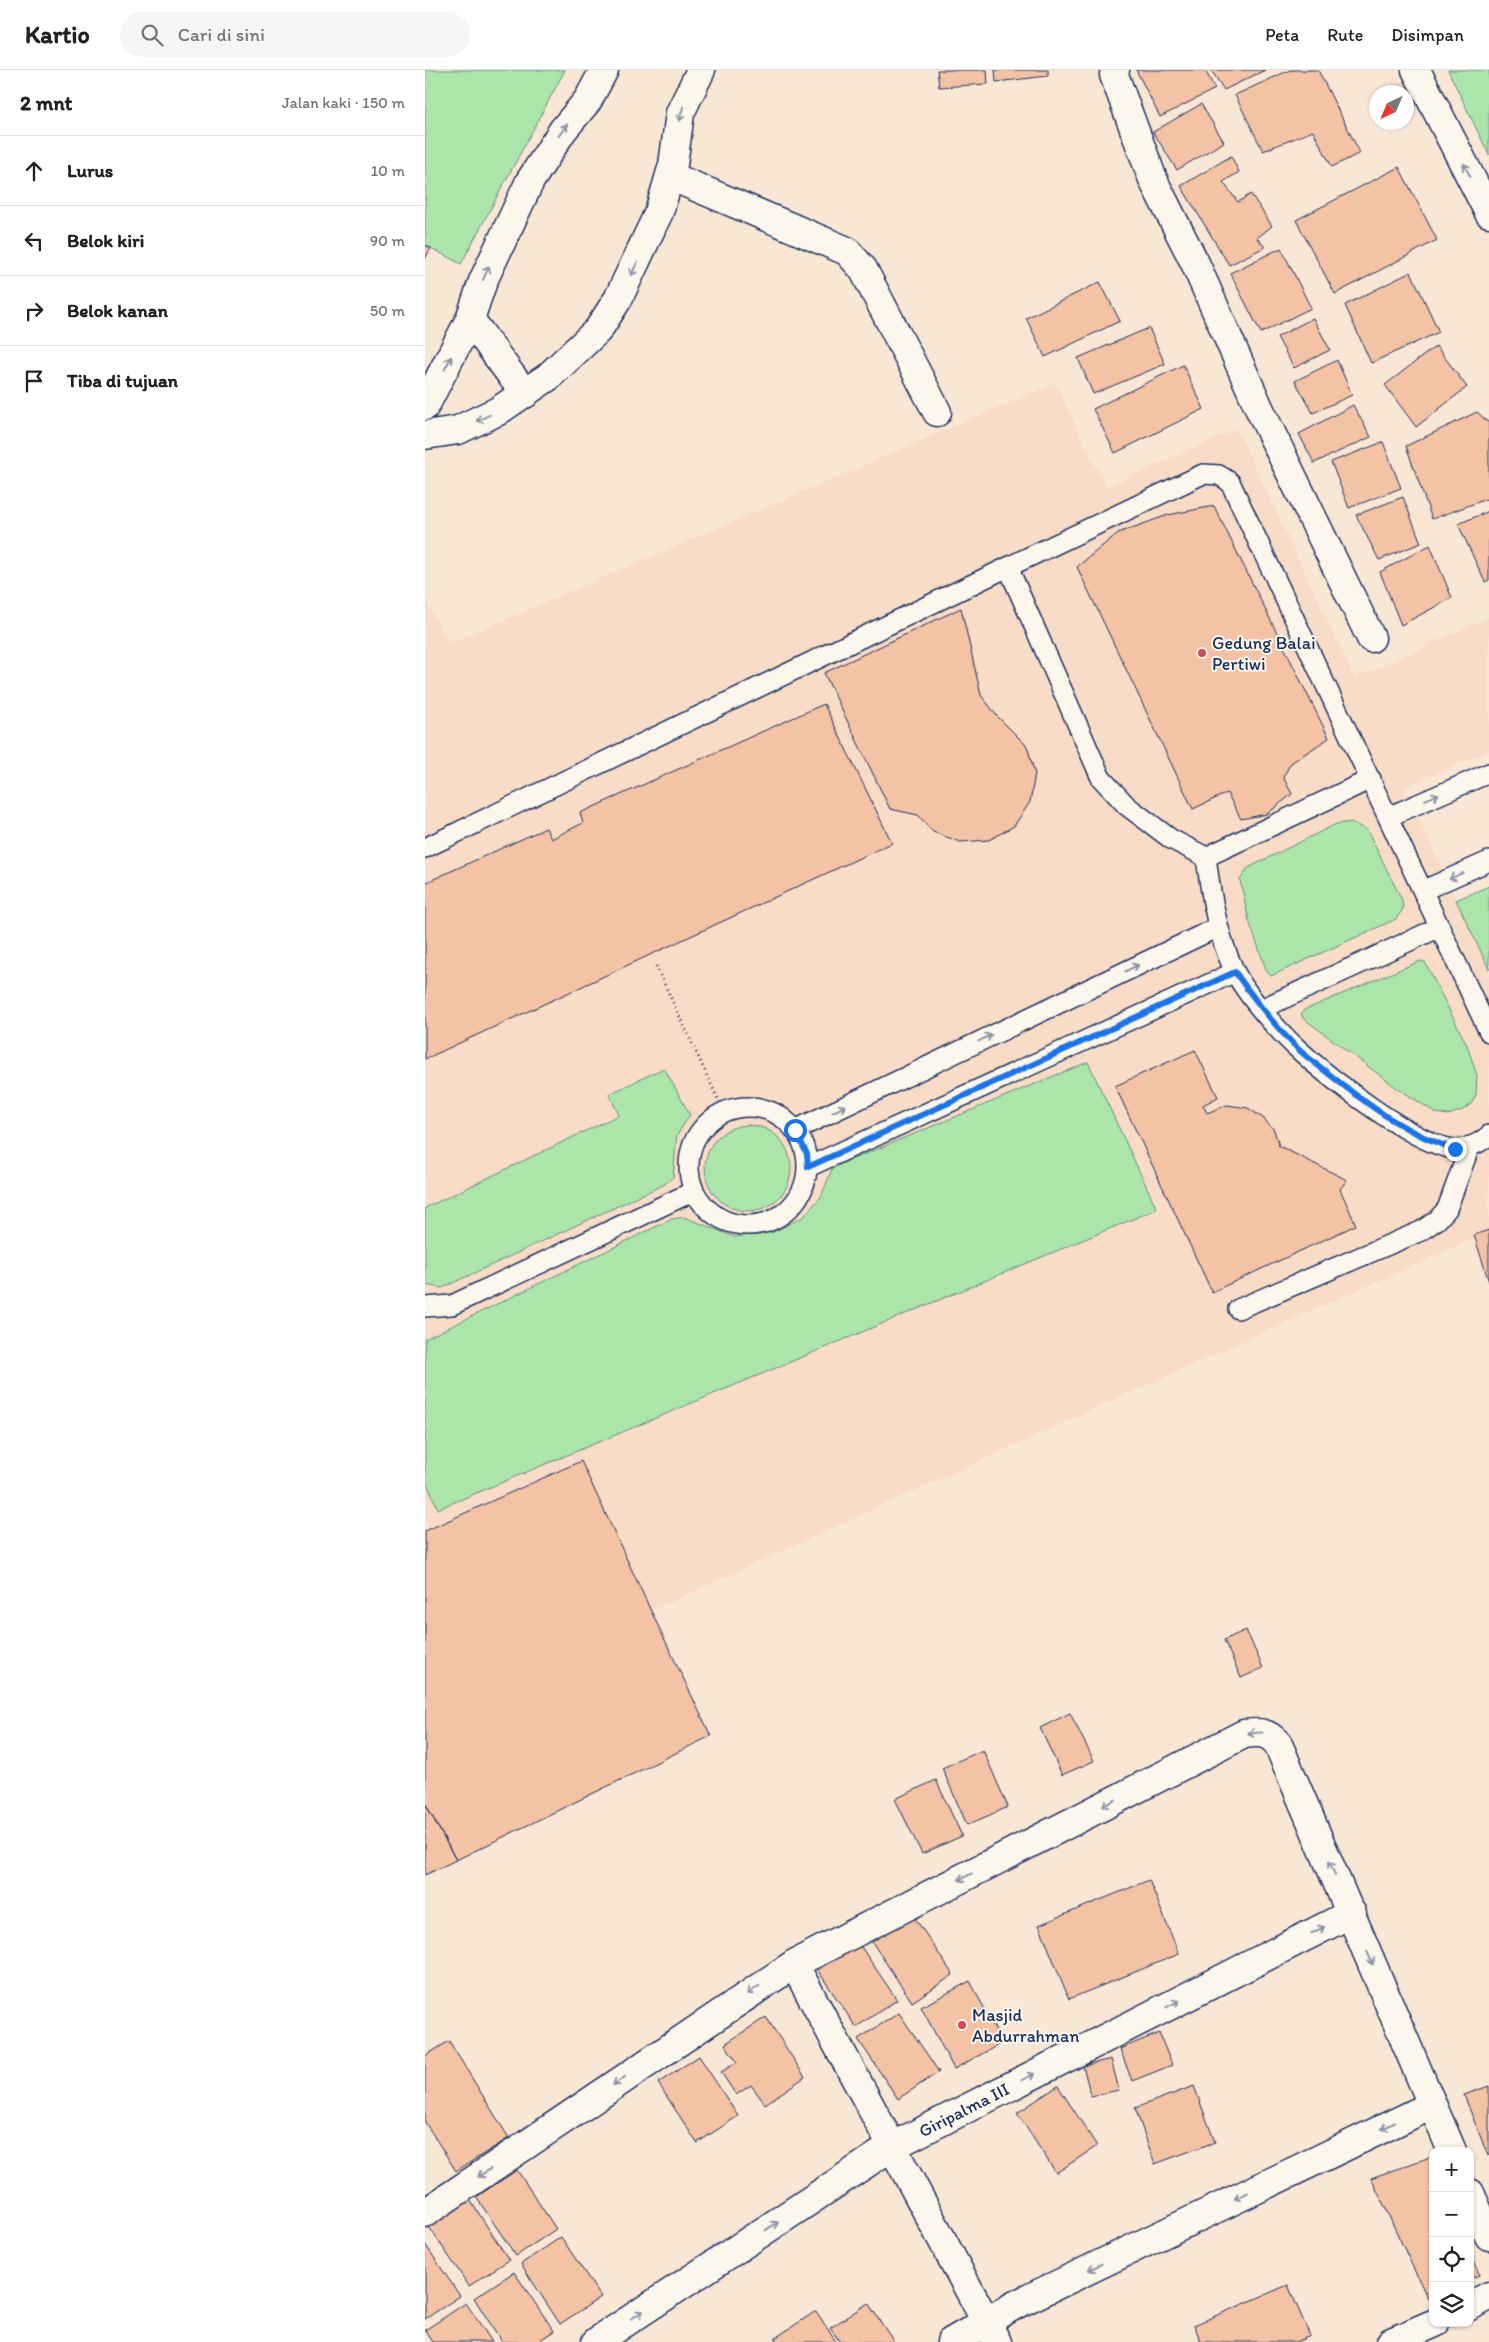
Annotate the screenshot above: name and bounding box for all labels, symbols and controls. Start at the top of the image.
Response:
search box [120,12,470,57]
text: Kartio [25,20,90,49]
icon: search [138,21,166,49]
text: Cari di sini [178,23,265,46]
text: Peta [1265,24,1299,46]
text: Rute [1327,24,1363,46]
text: Disimpan [1391,24,1464,46]
north arrow [1369,85,1414,130]
text: 2 mnt [20,90,73,115]
text: Jalan kaki · 150 m [282,93,405,112]
one-way arrow [676,106,686,122]
one-way arrow [558,123,568,137]
icon: ahead [20,157,48,185]
text: Lurus [67,159,113,182]
text: 10 m [371,161,405,180]
one-way arrow [1462,162,1472,177]
icon: left [20,227,48,255]
text: Belok kiri [67,229,144,252]
text: 90 m [370,231,405,250]
one-way arrow [629,261,639,276]
one-way arrow [482,266,492,281]
icon: right [20,297,48,325]
text: Belok kanan [67,299,168,322]
text: 50 m [370,301,405,320]
one-way arrow [444,356,453,371]
icon: arrive [20,367,48,395]
text: Tiba di tujuan [67,369,178,392]
one-way arrow [476,414,491,424]
place label: Gedung Balai Pertiwi [1212,632,1316,675]
marker: Gedung Balai Pertiwi [1196,647,1208,659]
one-way arrow [1424,792,1439,802]
one-way arrow [1449,871,1464,881]
one-way arrow [1124,963,1139,972]
one-way arrow [977,1033,992,1043]
one-way arrow [831,1104,846,1113]
route start [784,1119,807,1142]
route end [1444,1138,1467,1161]
one-way arrow [1248,1729,1264,1738]
one-way arrow [1102,1798,1117,1808]
one-way arrow [1327,1861,1337,1876]
one-way arrow [957,1872,972,1882]
one-way arrow [1310,1925,1325,1935]
one-way arrow [1366,1950,1376,1965]
one-way arrow [746,1985,760,1995]
one-way arrow [1165,1999,1180,2008]
place label: Masjid Abdurrahman [972,2004,1079,2047]
marker: Masjid Abdurrahman [956,2019,968,2031]
one-way arrow [1020,2072,1035,2081]
one-way arrow [612,2076,626,2086]
street label: Giripalma III [915,2078,1013,2142]
one-way arrow [1381,2122,1396,2132]
map controls [1429,2147,1474,2327]
button: + [1429,2147,1474,2192]
one-way arrow [477,2168,491,2178]
one-way arrow [1234,2192,1249,2202]
button: − [1429,2192,1474,2237]
one-way arrow [765,2221,779,2231]
button: locate [1429,2237,1474,2282]
one-way arrow [1088,2262,1103,2272]
button: layers [1429,2282,1474,2327]
one-way arrow [629,2310,643,2320]

